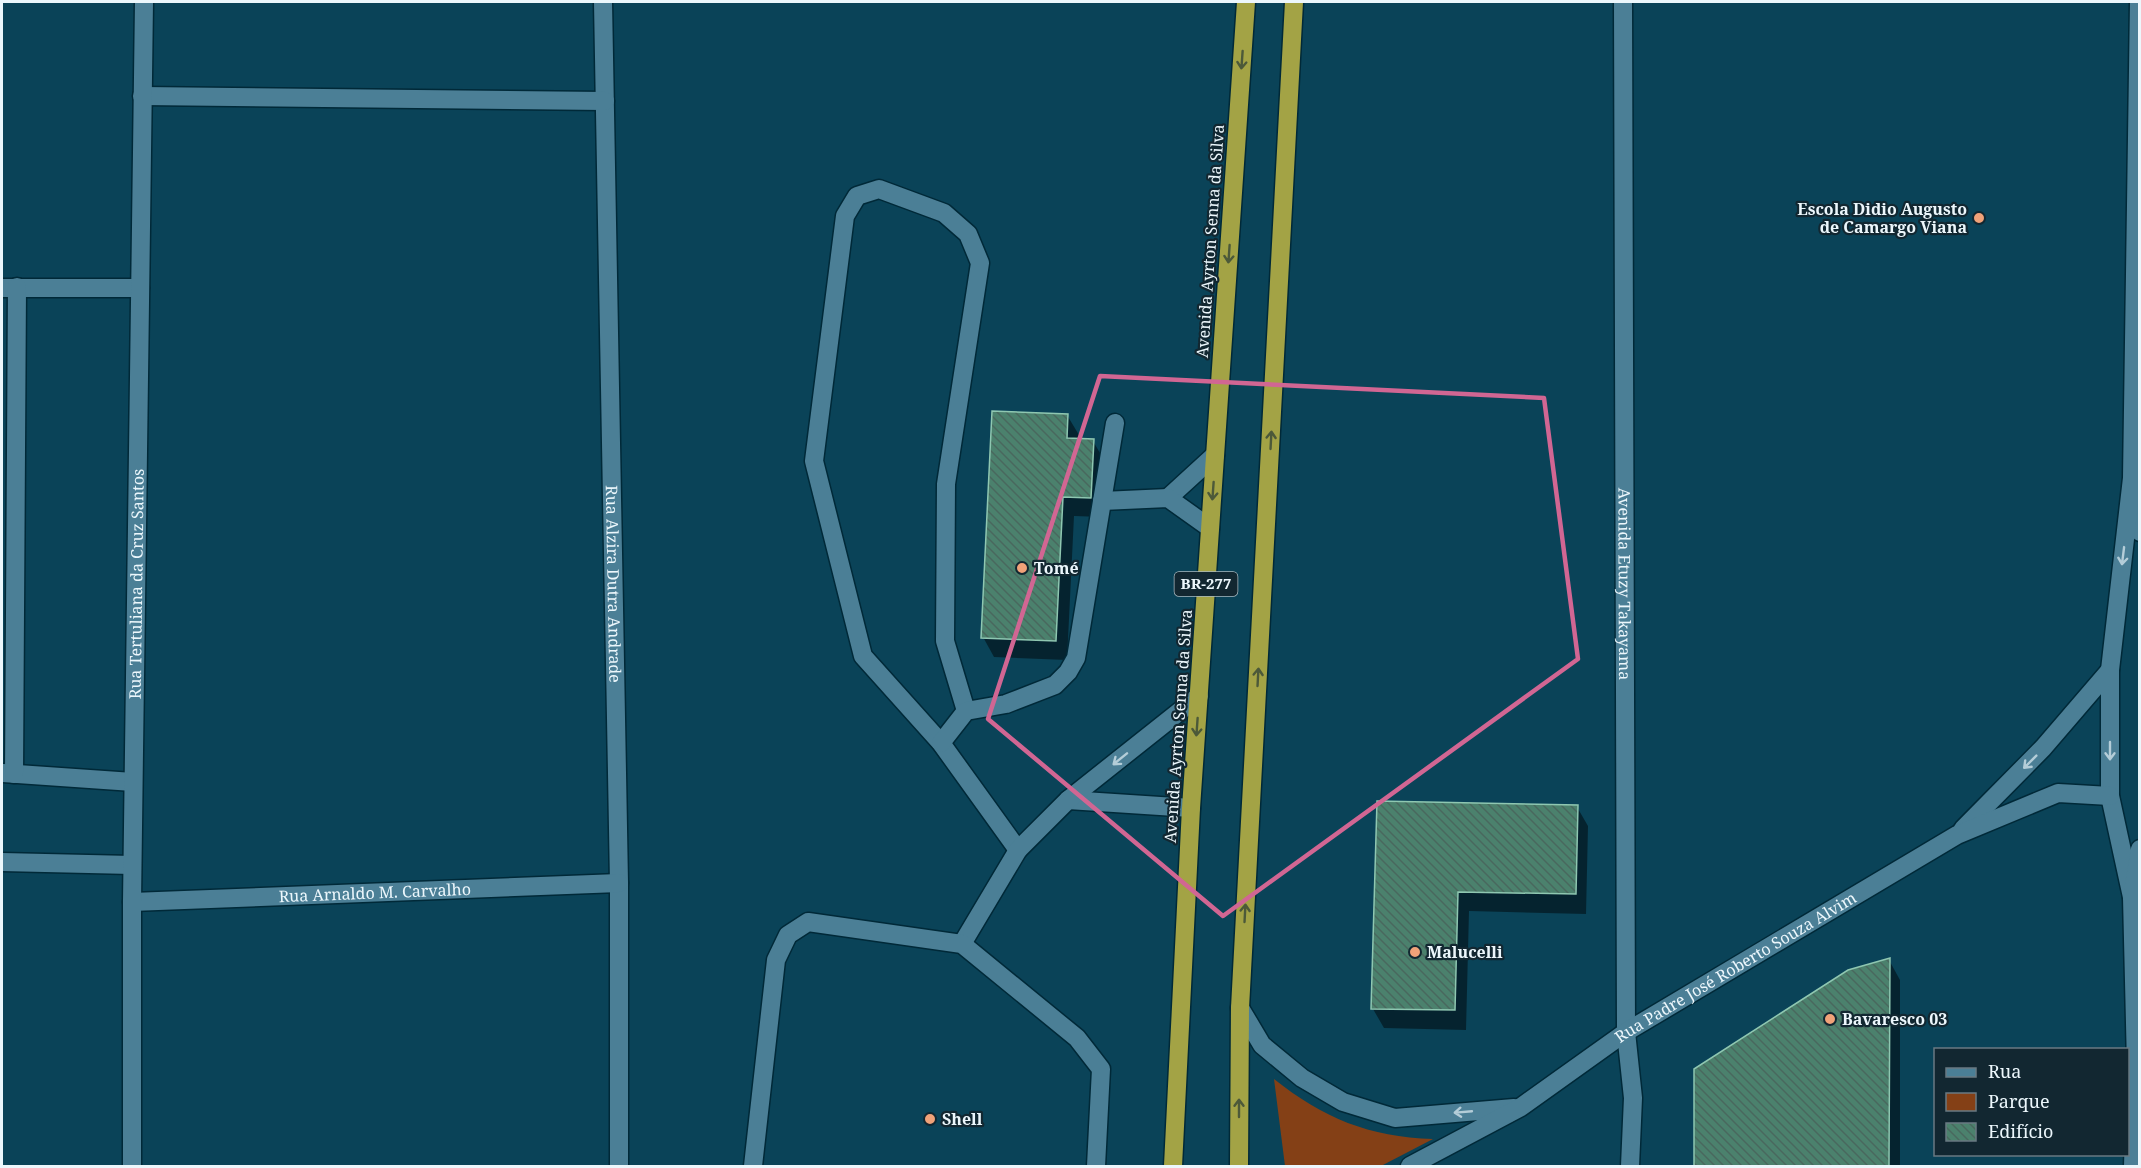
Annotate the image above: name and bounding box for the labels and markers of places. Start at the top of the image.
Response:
place label: Escola Didio Augusto de Camargo Viana [1797,198,1967,238]
marker: Escola Didio Augusto de Camargo Viana [1972,211,1986,225]
place label: Tomé [1034,557,1079,579]
marker: Tomé [1015,561,1029,575]
place label: Malucelli [1427,941,1503,963]
marker: Malucelli [1408,945,1422,959]
place label: Bavaresco 03 [1842,1008,1947,1030]
marker: Bavaresco 03 [1823,1012,1837,1026]
place label: Shell [942,1108,983,1130]
marker: Shell [923,1112,937,1126]

